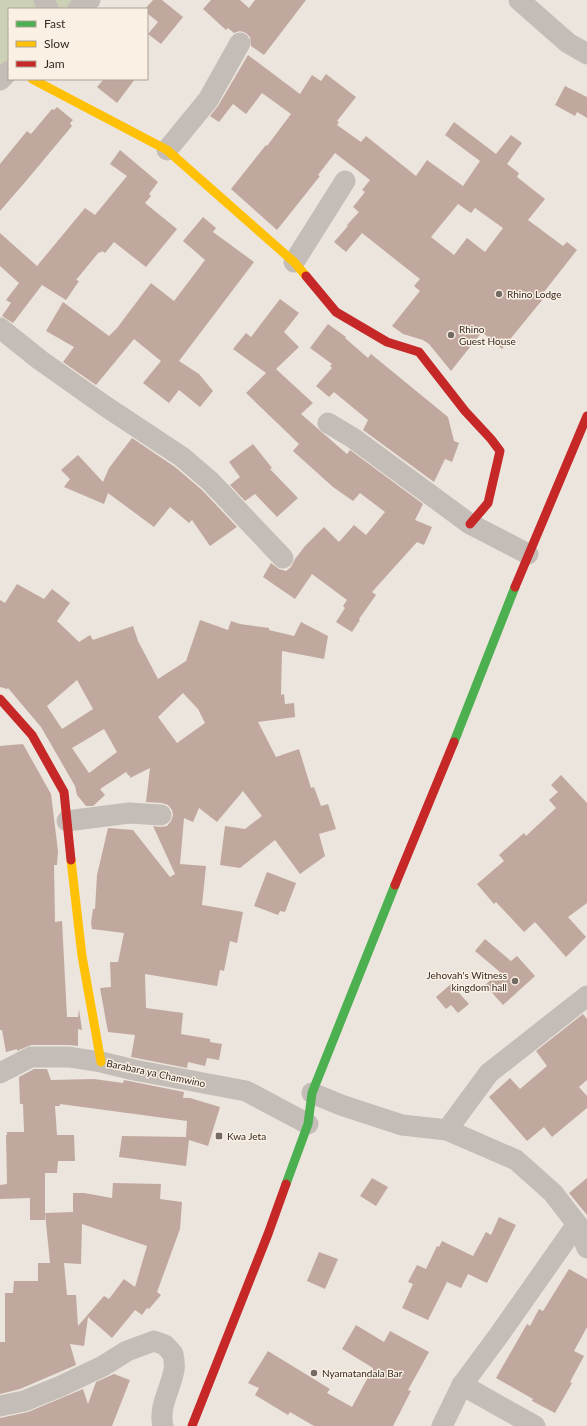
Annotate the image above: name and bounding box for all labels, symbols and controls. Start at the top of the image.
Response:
legend [8,8,148,80]
text: Fast [44,16,66,31]
text: Slow [44,36,70,51]
text: Jam [44,56,65,71]
place label: Rhino Lodge [507,288,561,300]
marker: Rhino Lodge [494,289,504,299]
place label: Rhino Guest House [459,323,516,347]
marker: Rhino Guest House [446,330,456,340]
place label: Jehovah's Witness kingdom hall [427,969,507,993]
marker: Jehovah's Witness kingdom hall [510,976,520,986]
street label: Barabara ya Chamwino [105,1057,207,1089]
place label: Kwa Jeta [227,1130,266,1142]
marker: Kwa Jeta [214,1131,224,1141]
place label: Nyamatandala Bar [322,1367,403,1379]
marker: Nyamatandala Bar [309,1368,319,1378]

